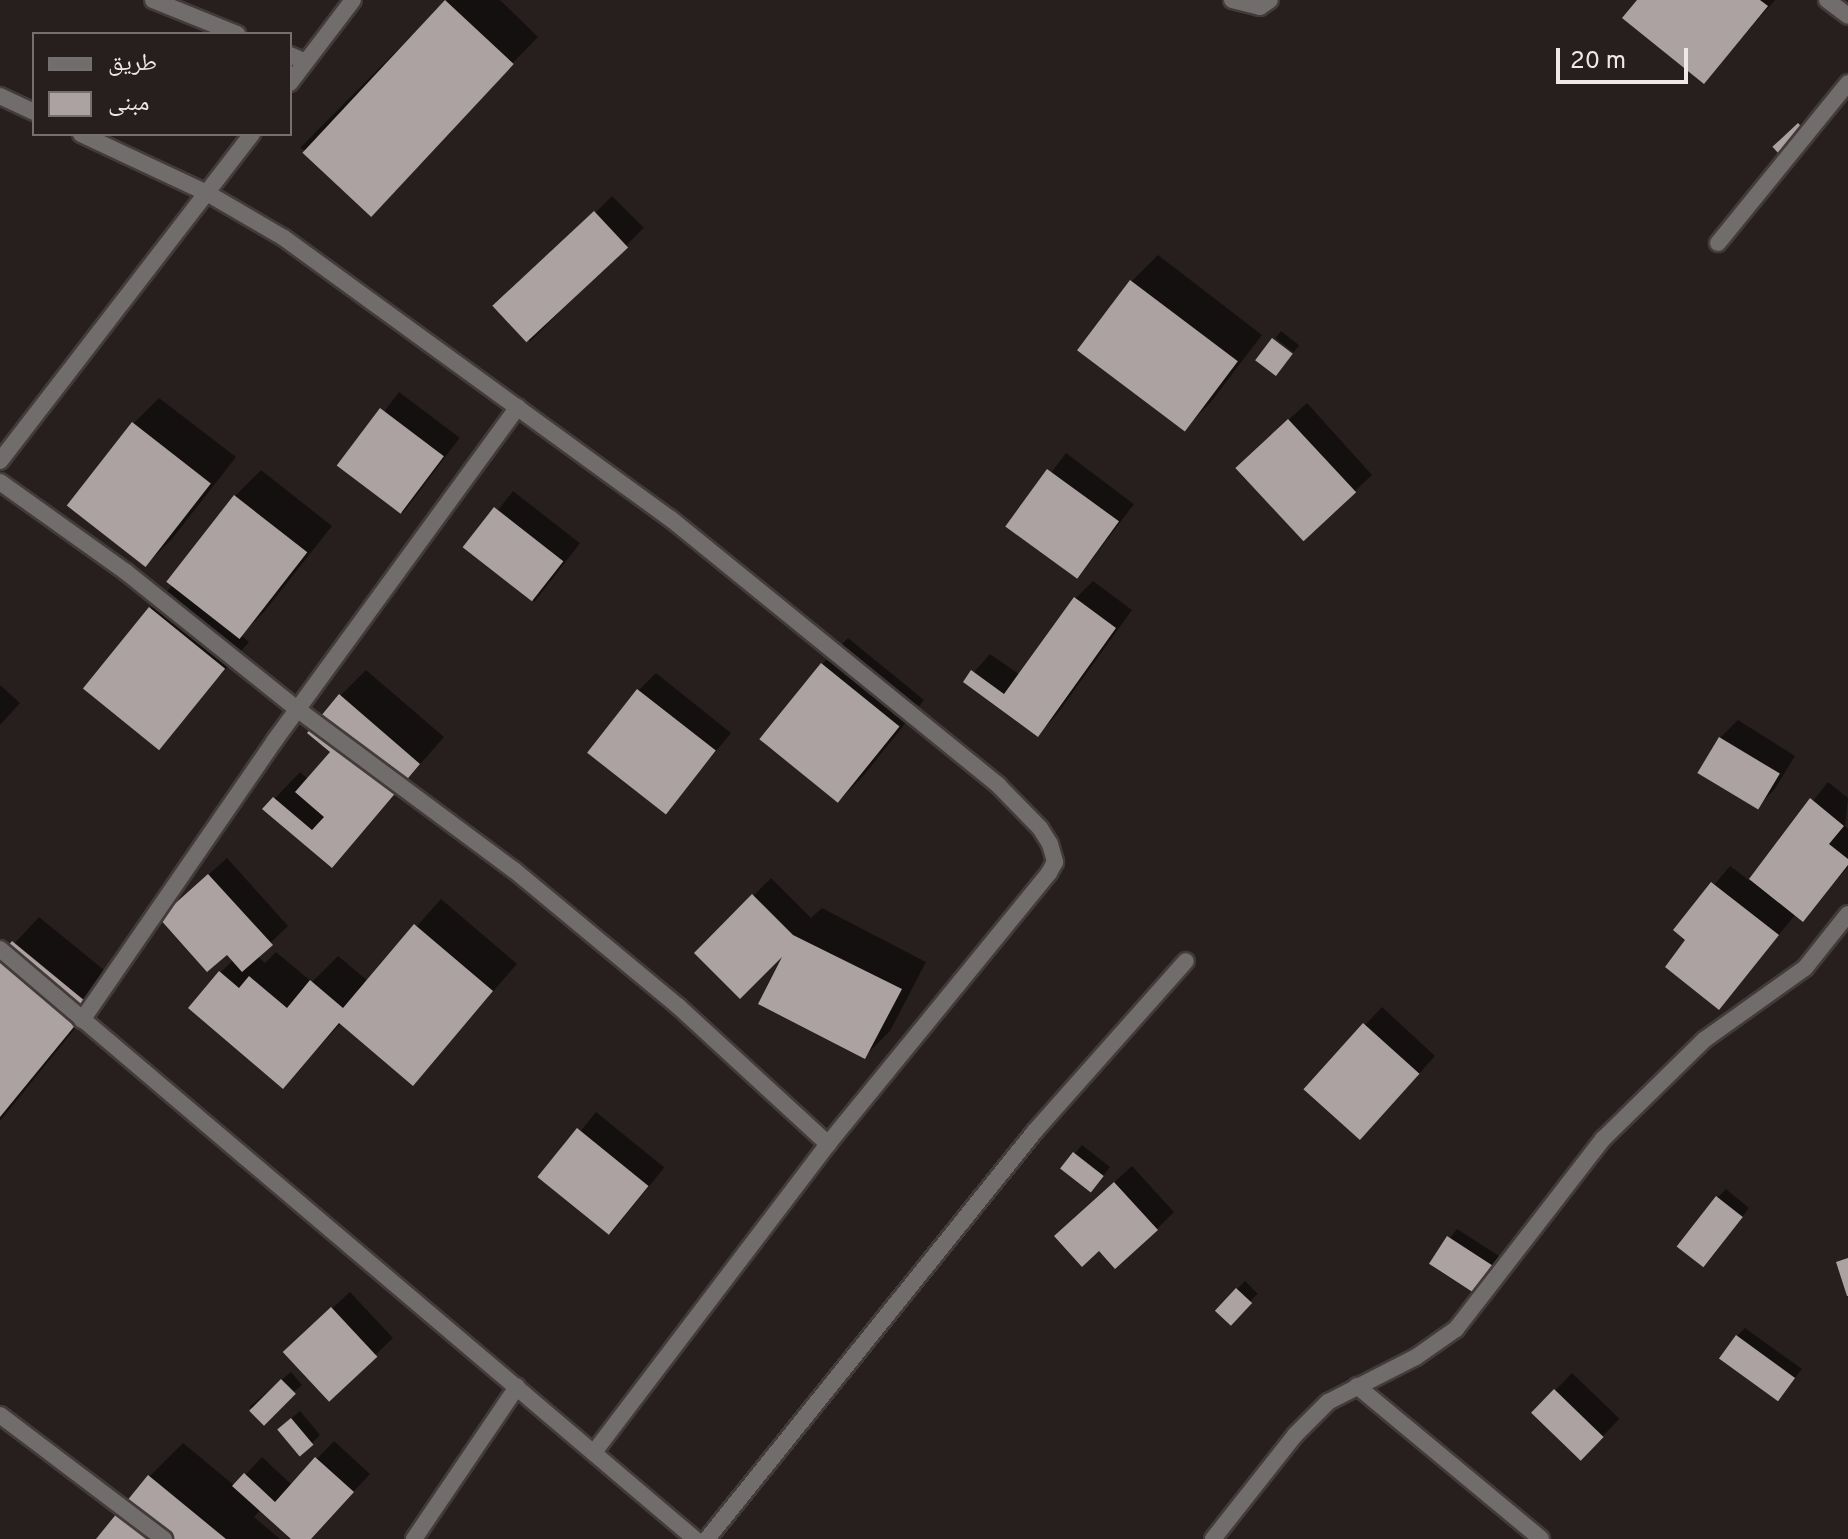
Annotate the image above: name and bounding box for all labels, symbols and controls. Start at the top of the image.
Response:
legend [32,32,292,136]
scale bar [1560,32,1692,82]
text: 20 m [1570,47,1626,77]
text: طريق [108,49,157,79]
text: مبنى [108,89,149,119]

